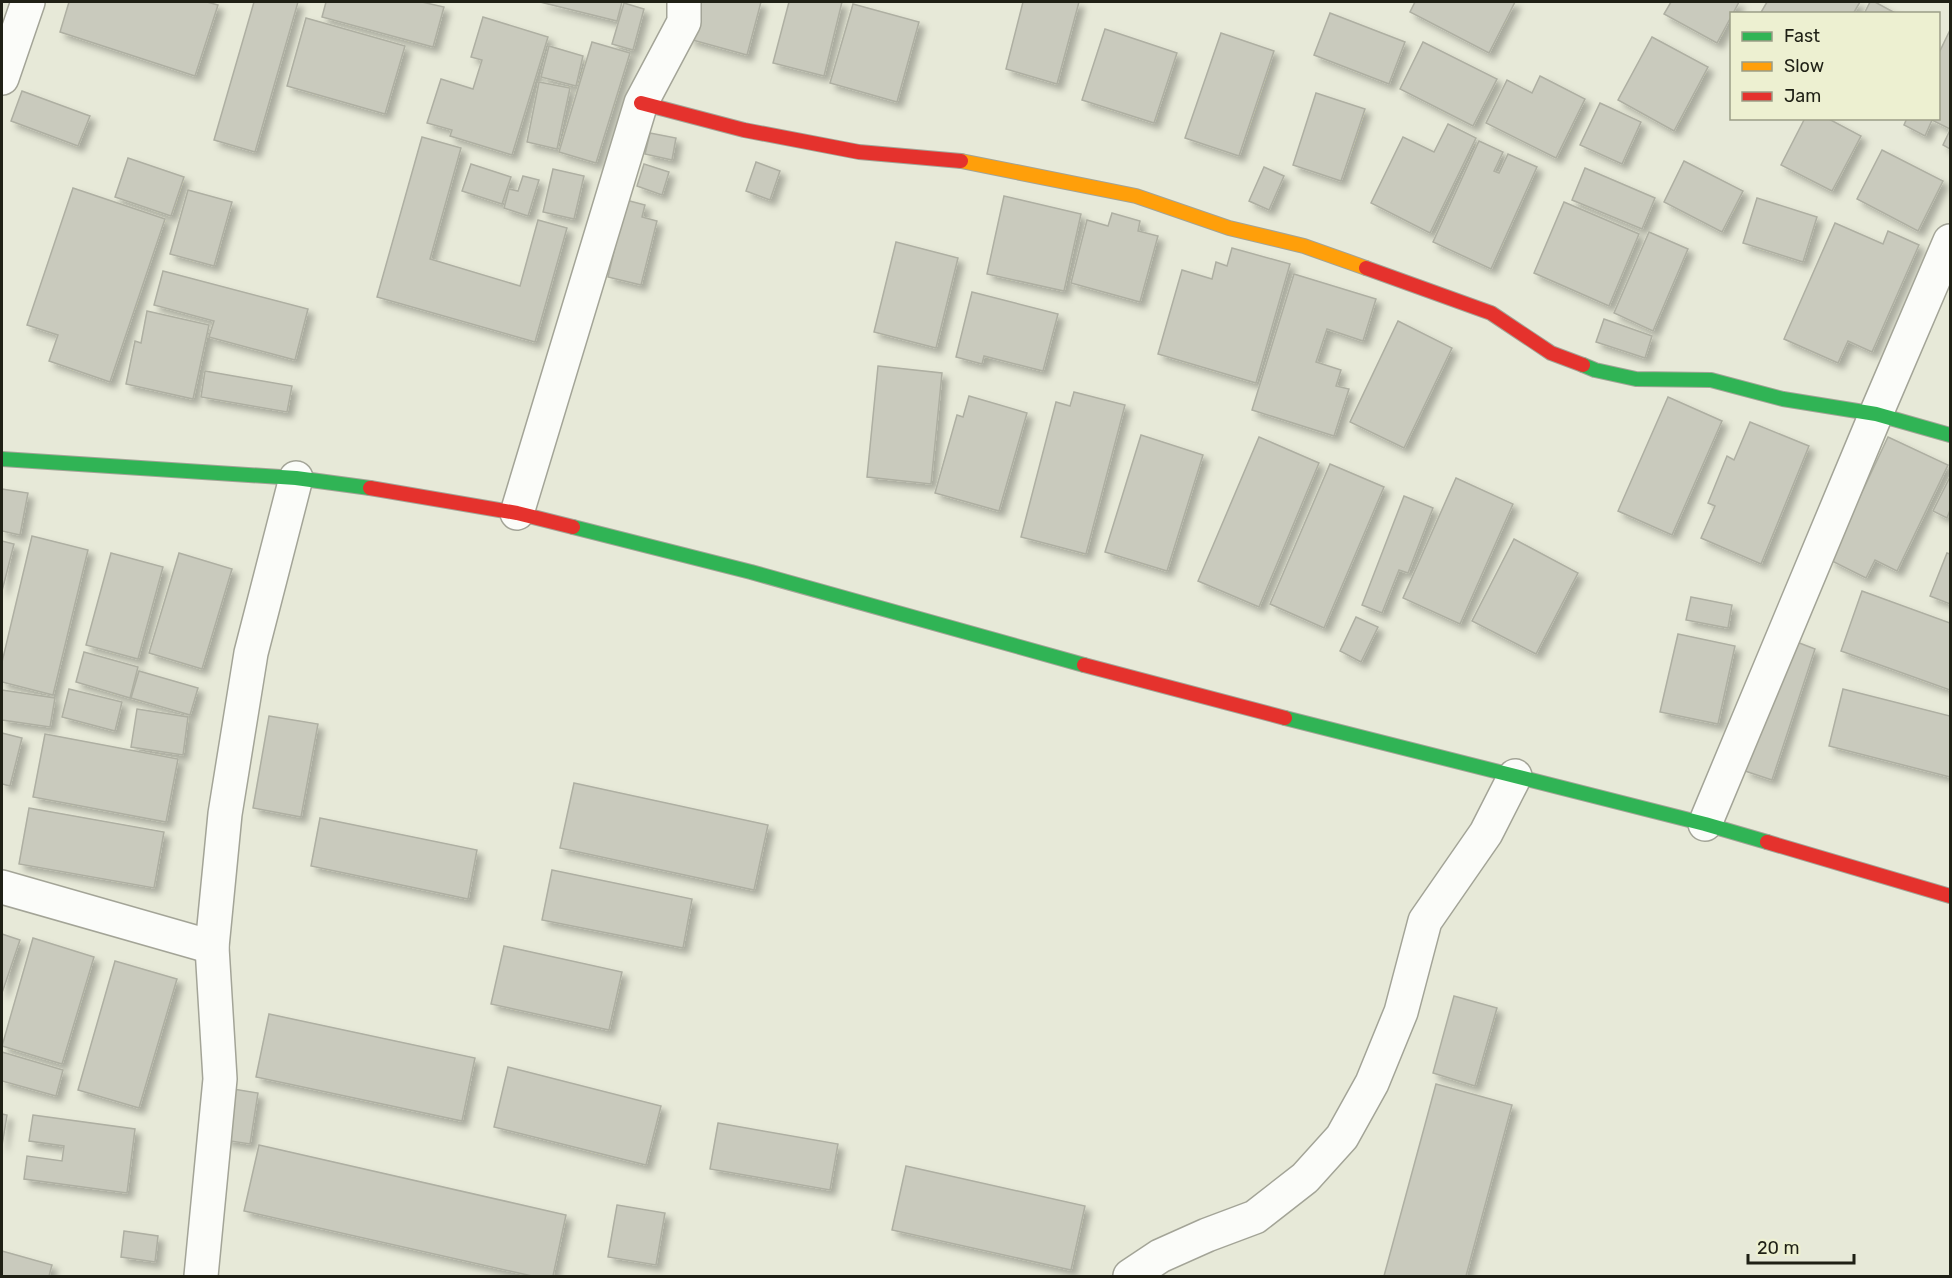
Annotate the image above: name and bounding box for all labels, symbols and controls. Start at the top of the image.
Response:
legend [1730,12,1940,120]
text: Fast [1784,25,1820,47]
text: Slow [1784,55,1824,77]
text: Jam [1784,85,1821,107]
scale bar [1748,1227,1854,1265]
text: 20 m [1757,1237,1799,1259]

